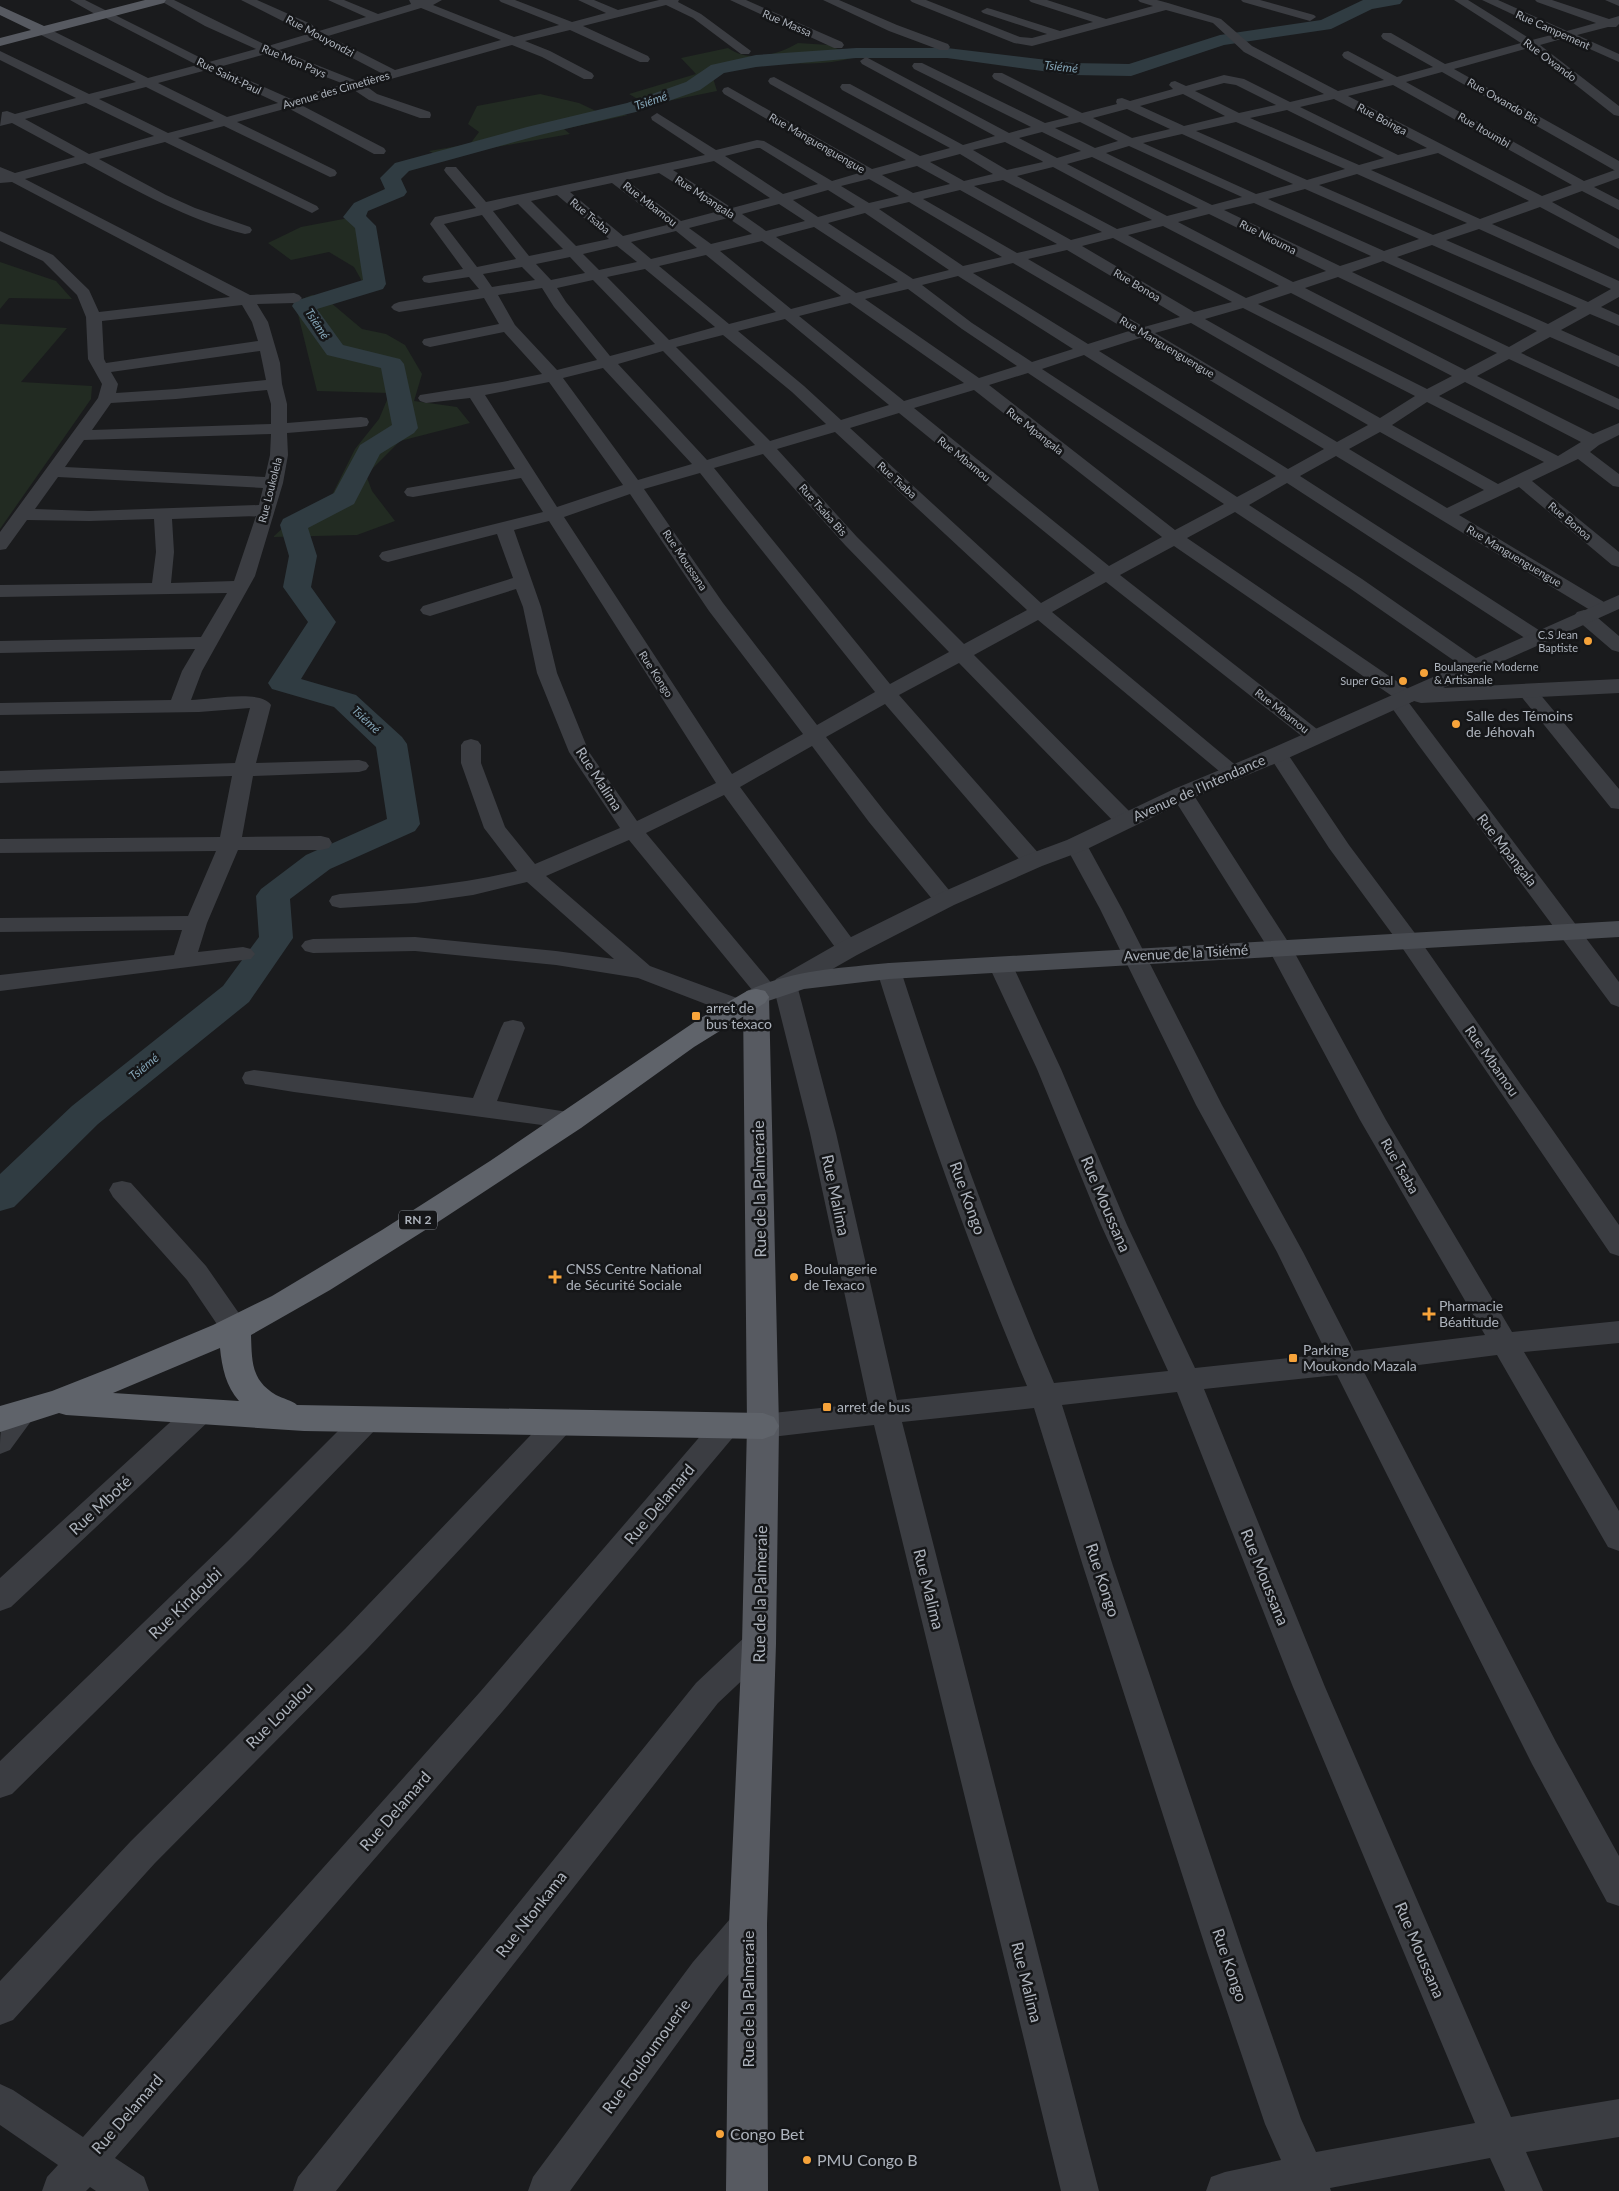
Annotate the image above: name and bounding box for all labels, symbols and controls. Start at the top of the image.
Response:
street label: Rue Massa [761,6,814,39]
street label: Rue Campement [1514,7,1592,52]
street label: Rue Mouyondzi [284,12,357,59]
street label: Rue Owando [1521,36,1579,84]
street label: Rue Mon Pays [260,41,329,80]
street label: Rue Saint-Paul [195,54,264,97]
water label: Tsiémé [1043,57,1079,76]
street label: Avenue des Cimetières [281,68,391,111]
street label: Rue Owando Bis [1465,75,1541,126]
water label: Tsiémé [632,88,670,113]
street label: Rue Boinga [1355,100,1409,137]
street label: Rue Itoumbi [1456,109,1513,150]
street label: Rue Manguenguengue [767,110,868,175]
street label: Rue Mpangala [673,172,738,221]
street label: Rue Mbamou [621,179,680,229]
street label: Rue Tsaba [568,195,613,236]
street label: Rue Nkouma [1238,217,1299,256]
street label: Rue Bonoa [1111,265,1163,304]
water label: Tsiémé [302,305,333,342]
street label: Rue Manguenguengue [1117,313,1217,380]
street label: Rue Mpangala [1004,404,1066,457]
street label: Rue Mbamou [935,433,994,484]
street label: Rue Loukolela [255,456,284,524]
street label: Rue Tsaba [875,459,920,501]
street label: Rue Tsaba Bis [797,481,850,538]
street label: Rue Bonoa [1546,499,1595,542]
street label: Rue Manguenguengue [1464,522,1564,589]
street label: Rue Moussana [660,527,710,593]
place label: C.S Jean Baptiste [1538,628,1578,654]
marker: C.S Jean Baptiste [1582,635,1594,647]
street label: Rue Kongo [637,648,676,699]
place label: Boulangerie Moderne & Artisanale [1434,660,1539,686]
marker: Boulangerie Moderne & Artisanale [1418,667,1430,679]
place label: Super Goal [1340,674,1393,687]
marker: Super Goal [1397,675,1409,687]
street label: Rue Mbamou [1253,686,1312,736]
water label: Tsiémé [349,703,384,737]
place label: Salle des Témoins de Jéhovah [1466,707,1573,740]
marker: Salle des Témoins de Jéhovah [1450,718,1462,730]
street label: Rue Malima [573,744,626,814]
street label: Avenue de l'Intendance [1130,751,1268,824]
street label: Rue Mpangala [1474,810,1541,889]
street label: Avenue de la Tsiémé [1123,941,1249,964]
place label: arret de bus texaco [706,999,772,1032]
marker: arret de bus texaco [690,1010,702,1022]
street label: Rue Mbamou [1462,1022,1523,1099]
water label: Tsiémé [126,1050,162,1083]
street label: Rue de la Palmeraie [748,1120,769,1258]
street label: Rue Tsaba [1378,1135,1423,1197]
street label: Rue Malima [819,1153,854,1237]
street label: Rue Moussana [1078,1153,1135,1255]
street label: Rue Kongo [946,1159,990,1237]
road number: RN 2 [399,1210,437,1230]
place label: CNSS Centre National de Sécurité Sociale [566,1260,702,1293]
place label: Boulangerie de Texaco [804,1260,877,1293]
marker: CNSS Centre National de Sécurité Sociale [548,1270,562,1284]
marker: Boulangerie de Texaco [788,1271,800,1283]
place label: Pharmacie Béatitude [1439,1297,1503,1330]
marker: Pharmacie Béatitude [1423,1308,1435,1320]
place label: Parking Moukondo Mazala [1303,1341,1417,1374]
marker: Parking Moukondo Mazala [1287,1352,1299,1364]
place label: arret de bus [837,1398,910,1415]
marker: arret de bus [821,1401,833,1413]
street label: Rue Delamard [620,1460,698,1548]
street label: Rue Mboté [65,1471,135,1538]
street label: Rue de la Palmeraie [749,1525,770,1663]
street label: Rue Moussana [1237,1526,1293,1628]
street label: Rue Kongo [1083,1541,1124,1619]
street label: Rue Malima [910,1547,949,1631]
street label: Rue Kindoubi [144,1563,225,1642]
street label: Rue Loualou [241,1677,316,1752]
street label: Rue Delamard [355,1767,434,1854]
street label: Rue Ntonkama [491,1867,570,1961]
street label: Rue Moussana [1392,1899,1449,2001]
street label: Rue Kongo [1209,1926,1252,2004]
street label: Rue de la Palmeraie [738,1930,757,2068]
street label: Rue Malima [1008,1940,1047,2024]
street label: Rue Fouloumouerie [598,1995,694,2117]
street label: Rue Delamard [87,2070,166,2157]
place label: Congo Bet [730,2124,805,2143]
marker: Congo Bet [714,2128,726,2140]
place label: PMU Congo B [817,2150,918,2169]
marker: PMU Congo B [801,2154,813,2166]

